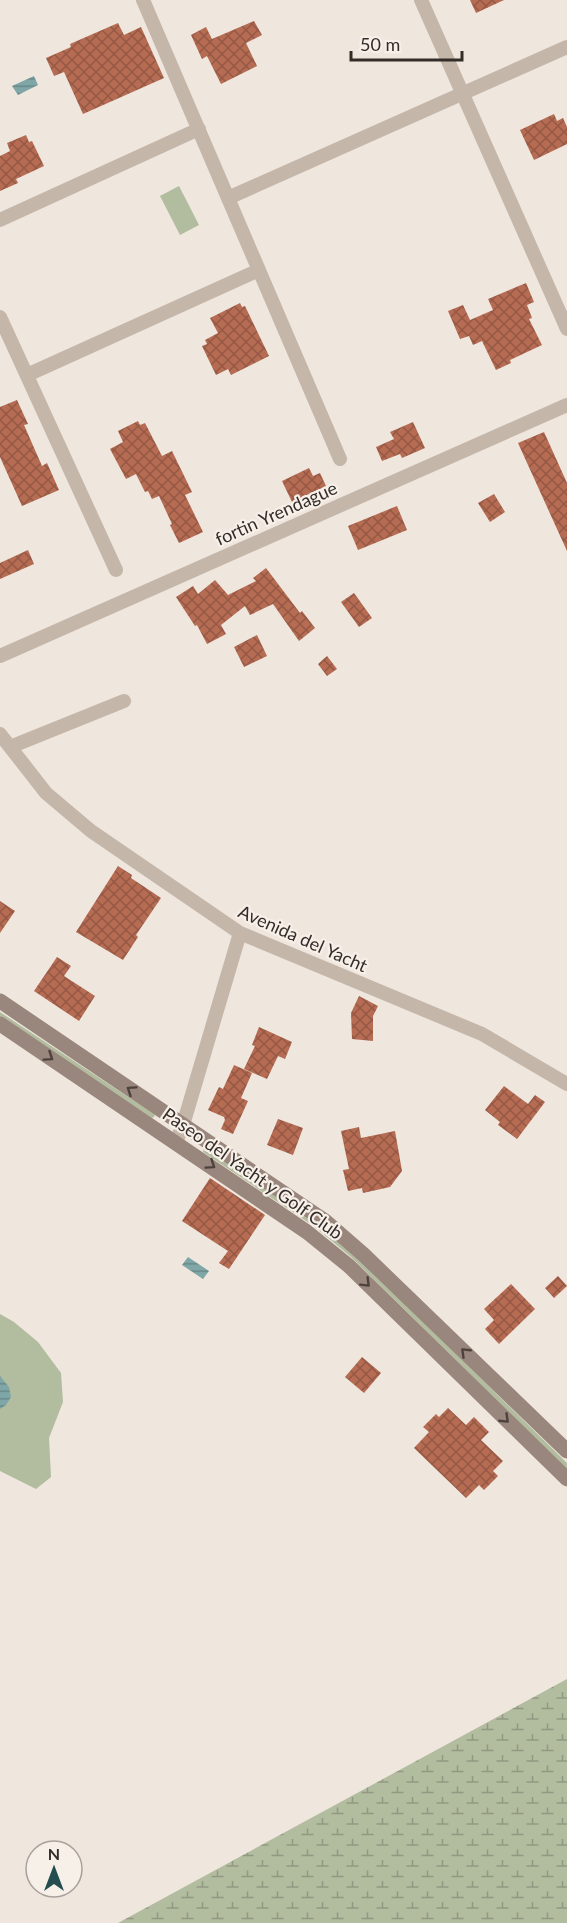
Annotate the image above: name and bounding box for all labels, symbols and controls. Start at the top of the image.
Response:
scale bar [351,24,462,62]
text: 50 m [360,33,400,55]
street label: fortin Yrendague [212,476,340,550]
street label: Avenida del Yacht [235,900,371,977]
one-way arrow [42,1050,53,1061]
one-way arrow [126,1086,137,1097]
street label: Paseo del Yacht y Golf Club [159,1102,347,1244]
one-way arrow [204,1158,215,1169]
one-way arrow [358,1275,369,1286]
one-way arrow [461,1348,471,1359]
one-way arrow [497,1412,508,1423]
north arrow [24,1839,84,1899]
text: N [48,1844,60,1863]

